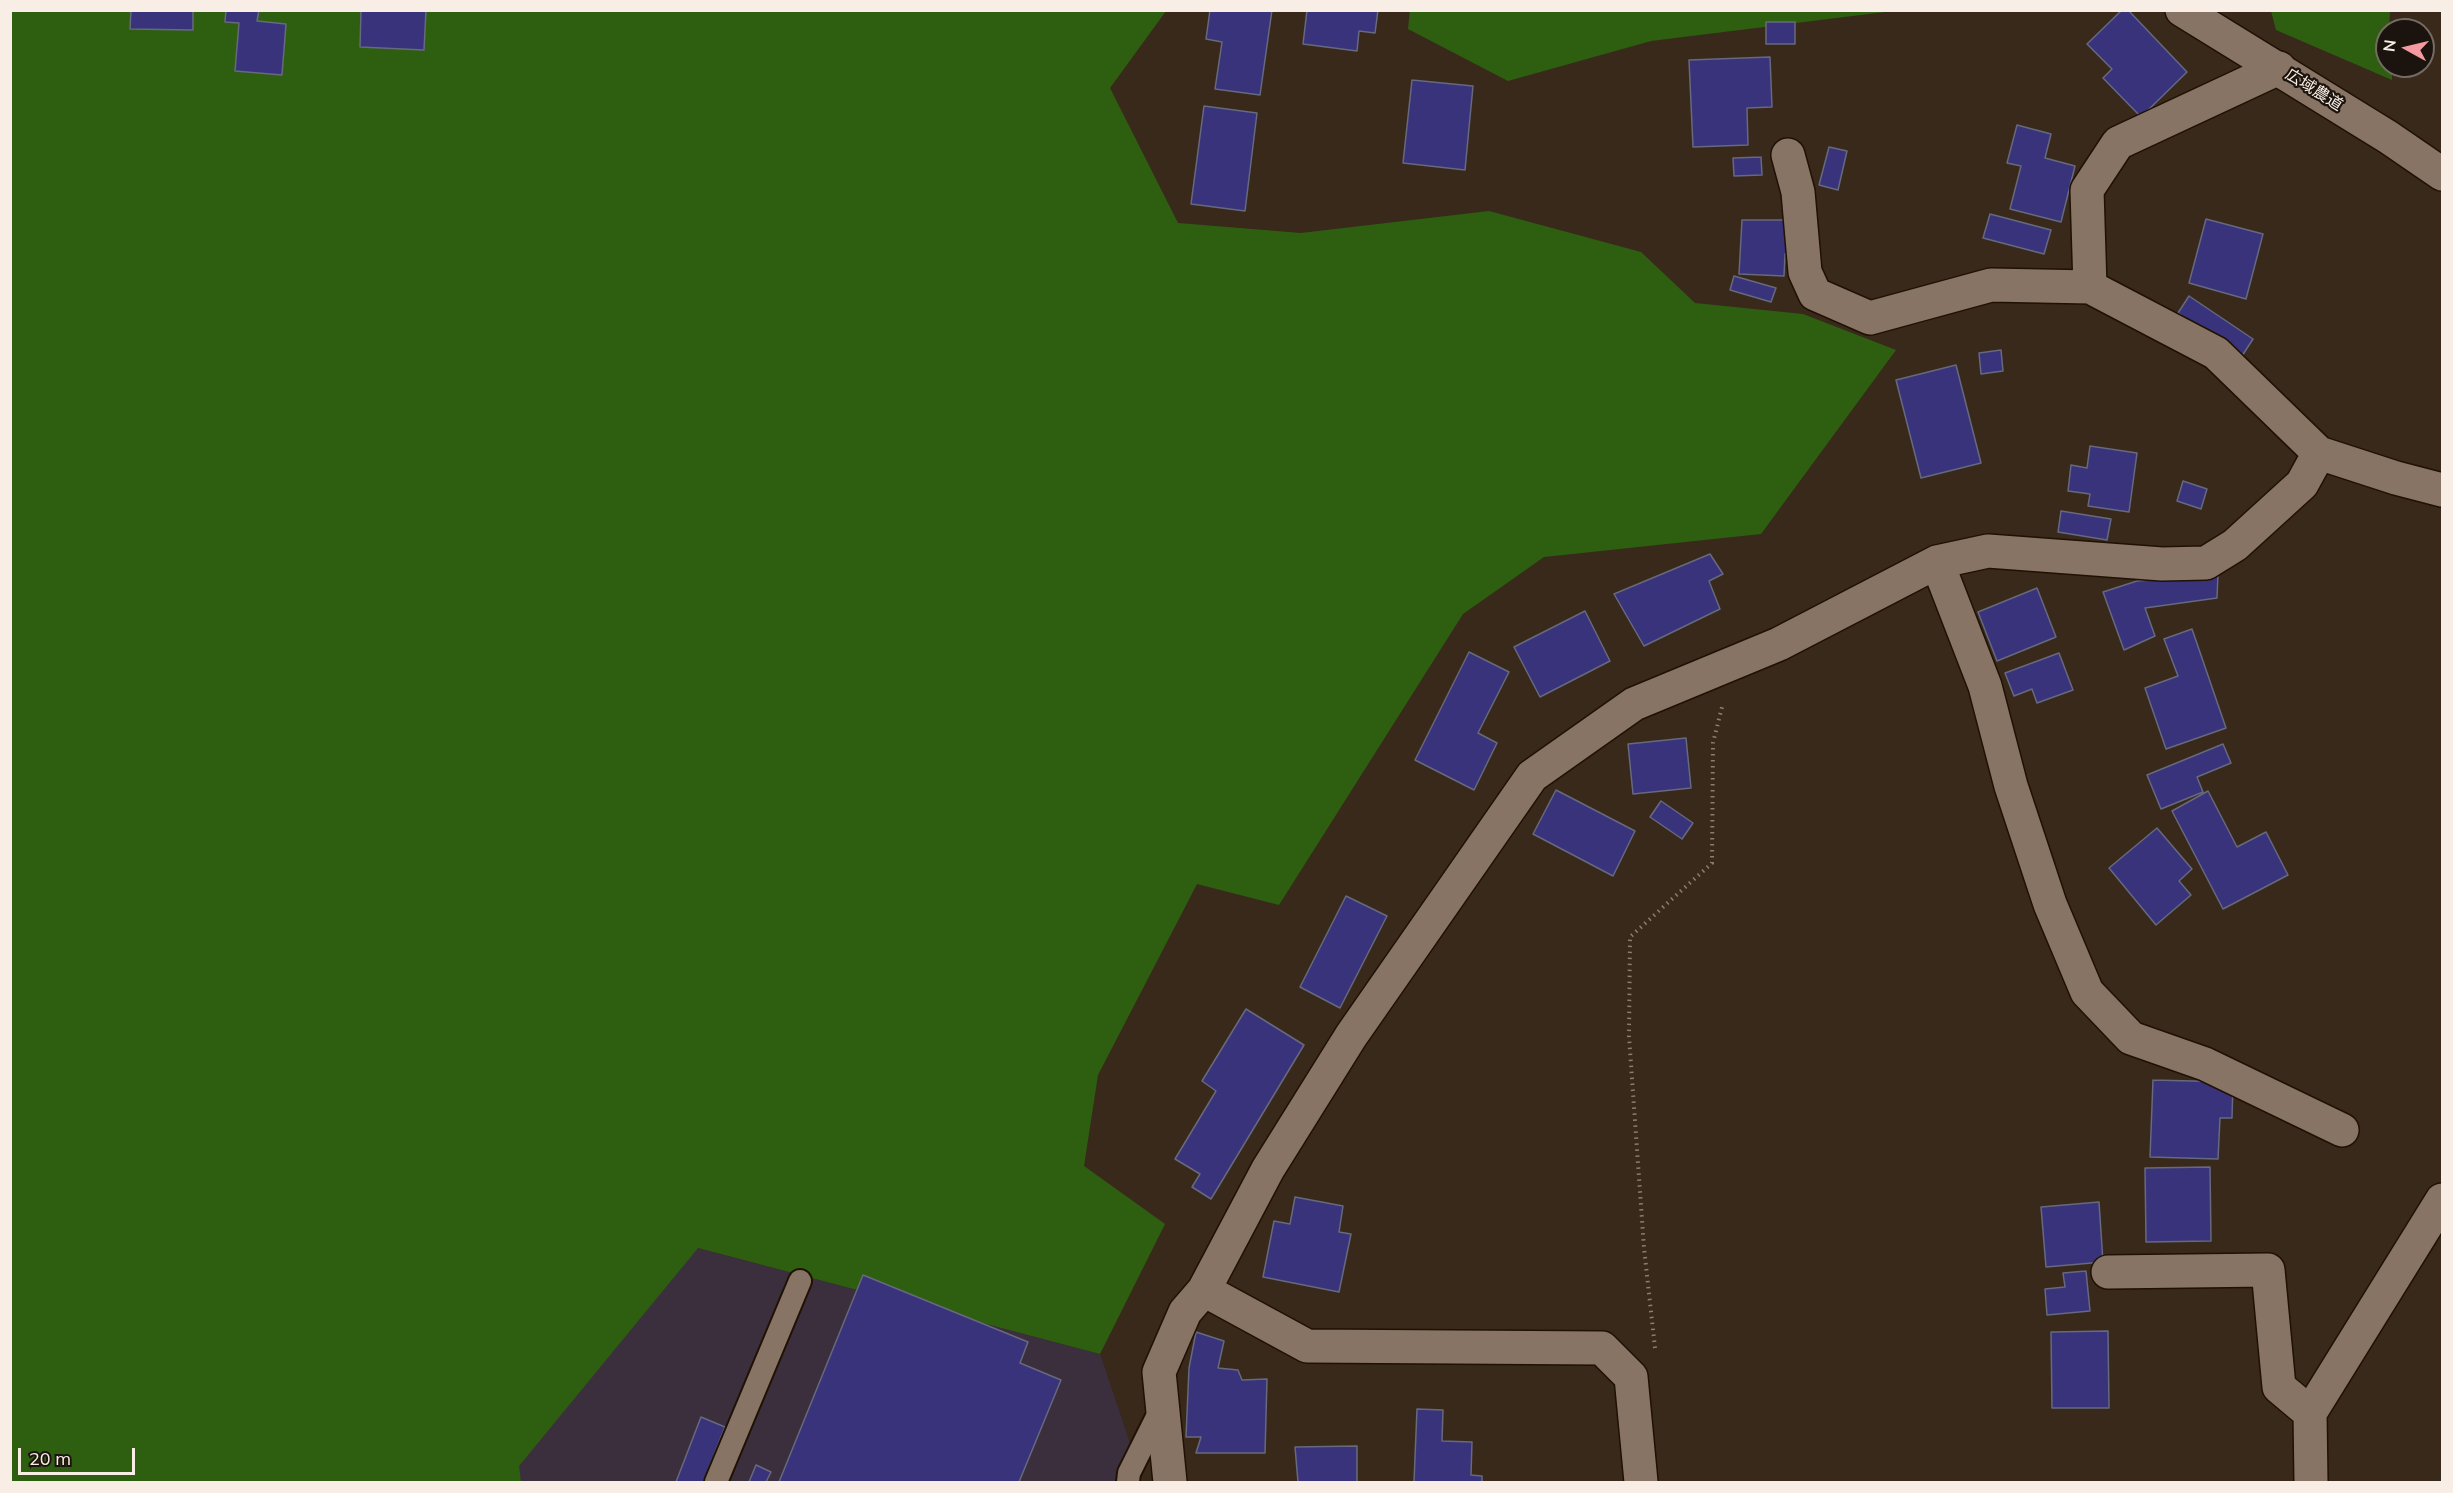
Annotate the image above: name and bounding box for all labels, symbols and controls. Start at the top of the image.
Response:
north arrow [2375,18,2435,78]
text: N [2378,38,2400,53]
street label: 広域農道 [2282,65,2346,115]
scale bar [21,1436,138,1474]
text: 20 m [29,1447,71,1470]

